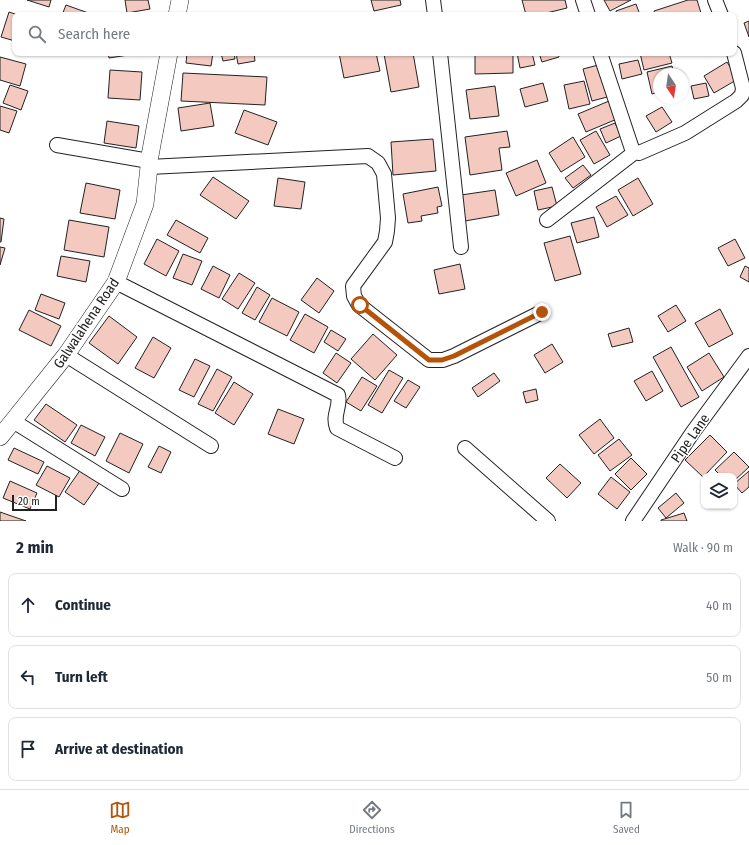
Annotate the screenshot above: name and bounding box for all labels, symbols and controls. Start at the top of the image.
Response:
search box [12,12,737,56]
icon: search [26,23,48,45]
text: Search here [58,25,130,43]
north arrow [653,68,689,104]
street label: Galwalahena Road [50,275,123,372]
route start [351,296,369,314]
route end [533,303,551,321]
street label: Pipe Lane [667,411,713,466]
map controls [701,473,737,509]
button: layers [701,473,737,509]
scale bar [12,493,57,512]
text: 20 m [18,495,40,508]
text: 2 min [16,537,54,558]
text: Walk · 90 m [673,540,733,555]
icon: ahead [17,594,39,616]
text: Continue [55,596,111,614]
text: 40 m [706,598,732,613]
icon: left [17,666,39,688]
text: Turn left [55,668,108,686]
text: 50 m [706,670,732,685]
icon: arrive [17,738,39,760]
text: Arrive at destination [55,740,183,758]
tab: Map [109,799,131,836]
tab: Directions [349,799,395,836]
tab: Saved [613,799,640,836]

